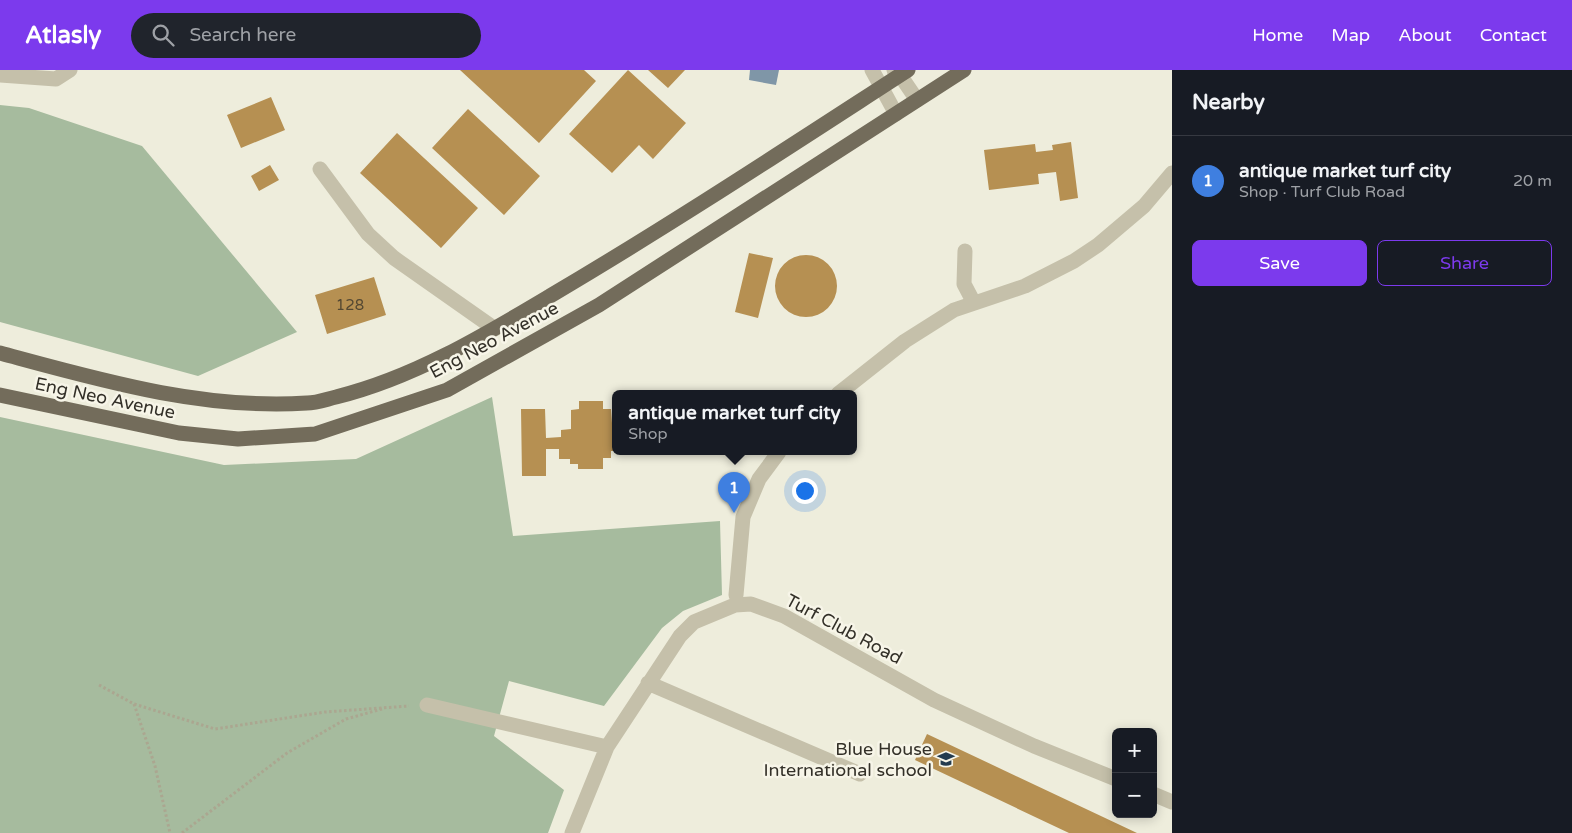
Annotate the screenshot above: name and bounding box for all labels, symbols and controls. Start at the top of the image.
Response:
search box [131,13,481,58]
text: Atlasly [25,21,101,50]
icon: search [149,21,177,49]
text: Search here [189,24,296,46]
text: Home [1252,24,1303,46]
text: Map [1331,24,1370,46]
text: About [1398,24,1452,46]
text: Contact [1480,24,1547,46]
text: Nearby [1192,90,1265,115]
text: antique market turf city [1239,160,1451,182]
text: 1 [1203,171,1213,191]
text: 20 m [1513,171,1552,191]
text: Shop · Turf Club Road [1239,182,1405,202]
button: Save [1192,240,1367,286]
button: Share [1377,240,1552,286]
house number: 128 [336,296,364,314]
street label: Eng Neo Avenue [426,297,562,383]
street label: Eng Neo Avenue [33,372,177,424]
popup [612,390,857,455]
text: antique market turf city [628,402,841,424]
text: Shop [628,424,668,444]
pin: 1 [718,472,750,513]
your location [792,478,818,504]
street label: Turf Club Road [782,589,906,669]
map controls [1112,728,1157,818]
button: + [1112,728,1157,773]
place label: Blue House International school [764,738,932,781]
school or university icon: Blue House International school [936,749,956,769]
button: − [1112,773,1157,818]

